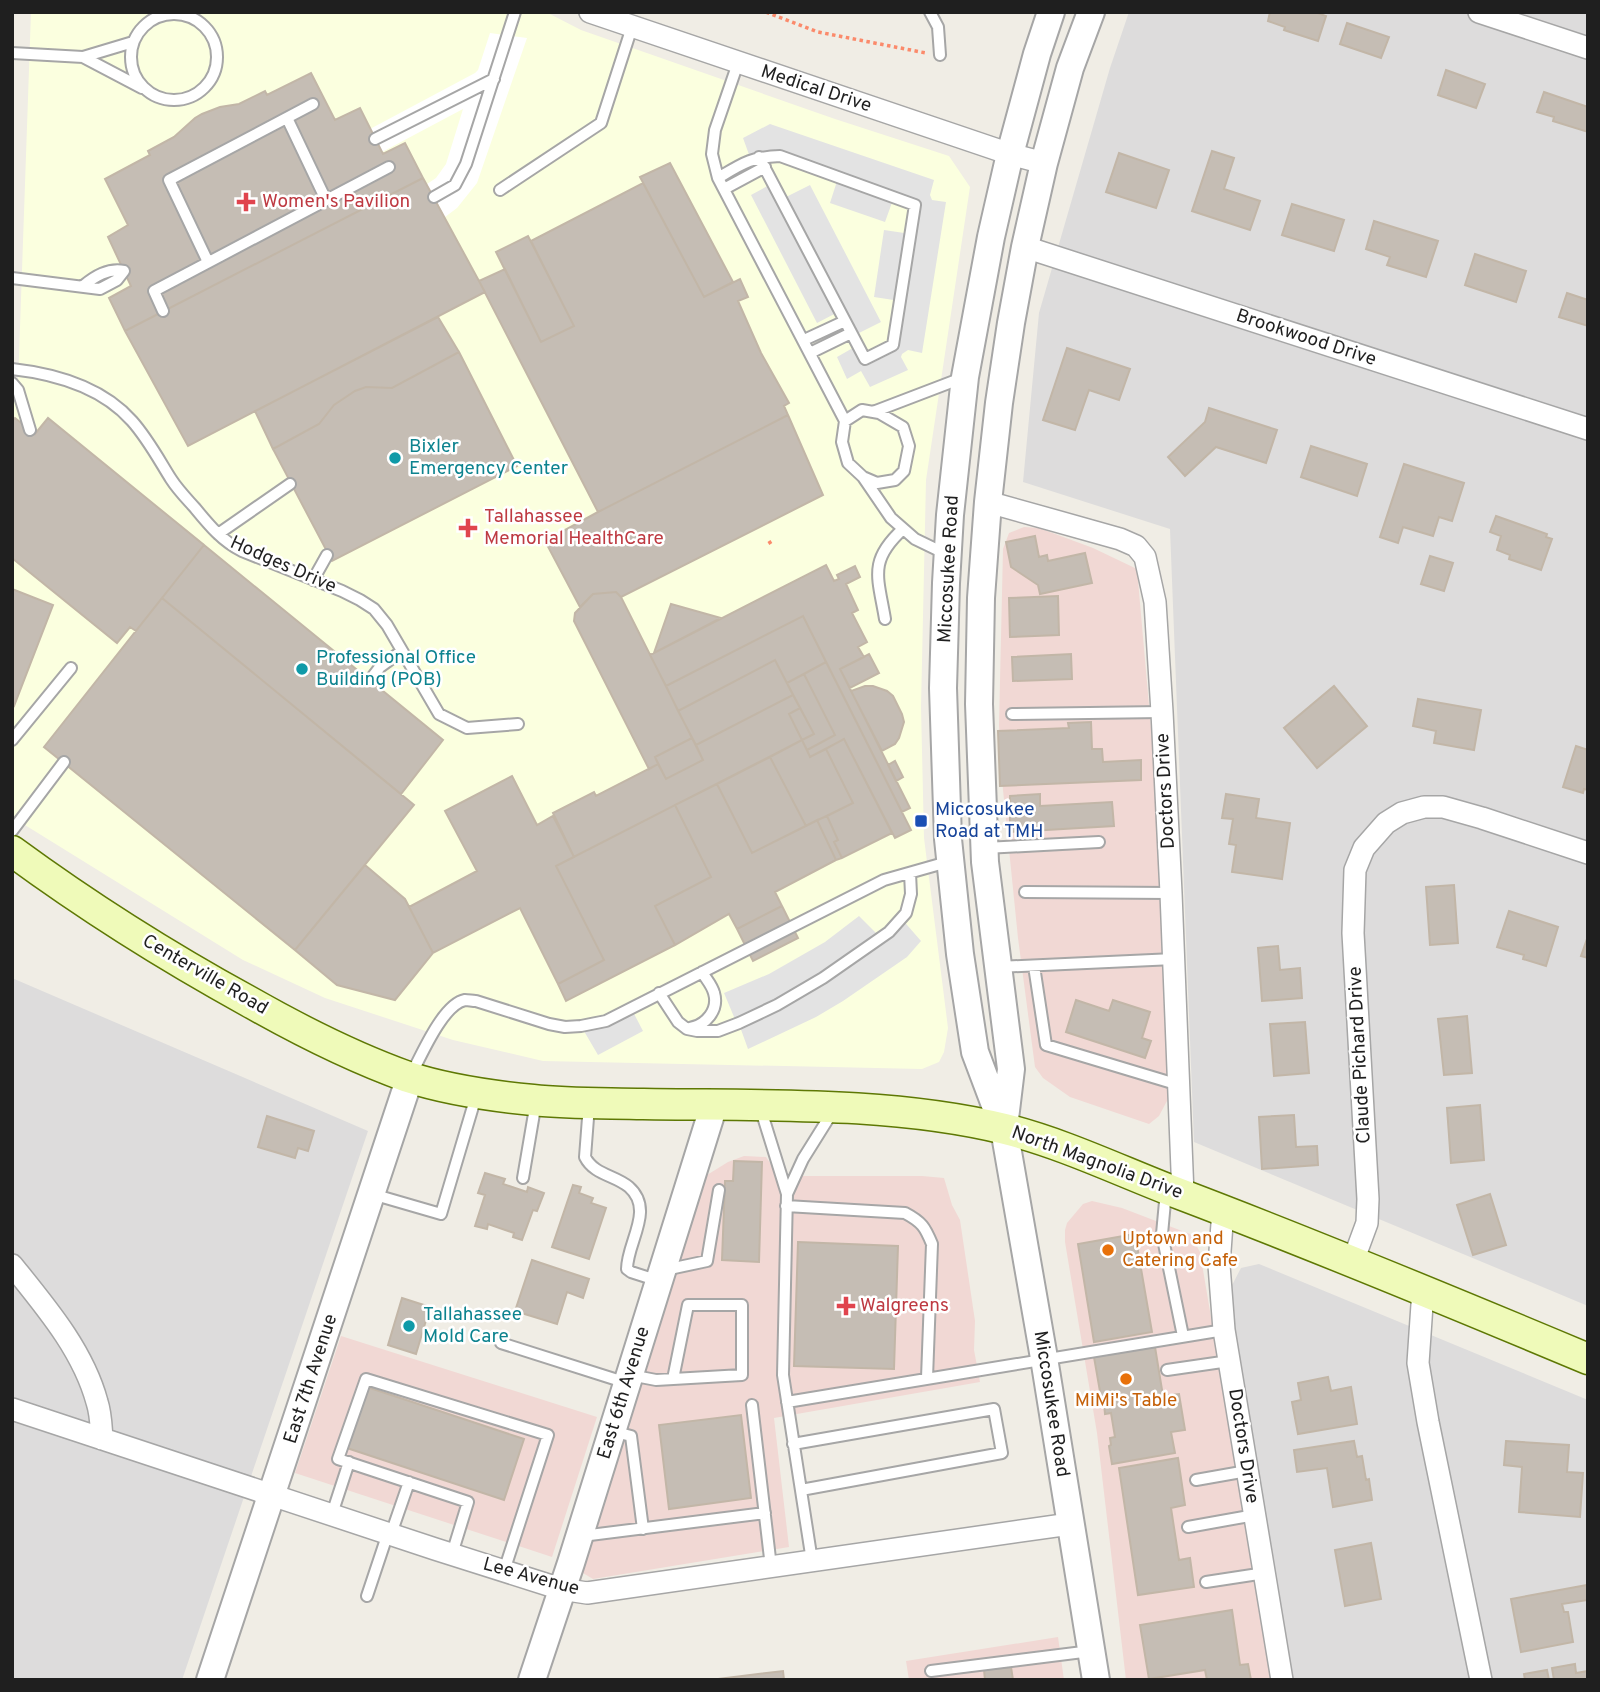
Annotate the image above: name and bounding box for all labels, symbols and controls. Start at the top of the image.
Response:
street label: Medical Drive [758,60,874,118]
place label: Women's Pavilion [262,190,410,214]
marker: Women's Pavilion [236,192,256,212]
street label: Brookwood Drive [1233,304,1379,372]
place label: Bixler Emergency Center [409,435,569,481]
marker: Bixler Emergency Center [387,450,403,466]
street label: Miccosukee Road [933,494,965,644]
place label: Tallahassee Memorial HealthCare [484,505,664,551]
marker: Tallahassee Memorial HealthCare [458,518,478,538]
street label: Hodges Drive [226,531,340,599]
place label: Professional Office Building (POB) [316,646,476,692]
marker: Professional Office Building (POB) [294,661,310,677]
street label: Doctors Drive [1151,732,1181,850]
place label: Miccosukee Road at TMH [935,798,1044,844]
marker: Miccosukee Road at TMH [913,813,929,829]
street label: Centerville Road [138,929,272,1021]
street label: Claude Pichard Drive [1343,966,1377,1144]
street label: North Magnolia Drive [1008,1121,1186,1205]
place label: Uptown and Catering Cafe [1122,1227,1238,1273]
marker: Uptown and Catering Cafe [1100,1242,1116,1258]
place label: Walgreens [860,1294,949,1318]
marker: Walgreens [838,1298,854,1314]
place label: Tallahassee Mold Care [423,1303,522,1349]
street label: East 7th Avenue [279,1311,343,1447]
marker: Tallahassee Mold Care [401,1318,417,1334]
street label: East 6th Avenue [592,1324,656,1462]
street label: Miccosukee Road [1028,1329,1074,1479]
marker: MiMi's Table [1118,1371,1134,1387]
street label: Doctors Drive [1222,1387,1264,1505]
place label: MiMi's Table [1075,1389,1177,1413]
street label: Lee Avenue [480,1553,582,1601]

